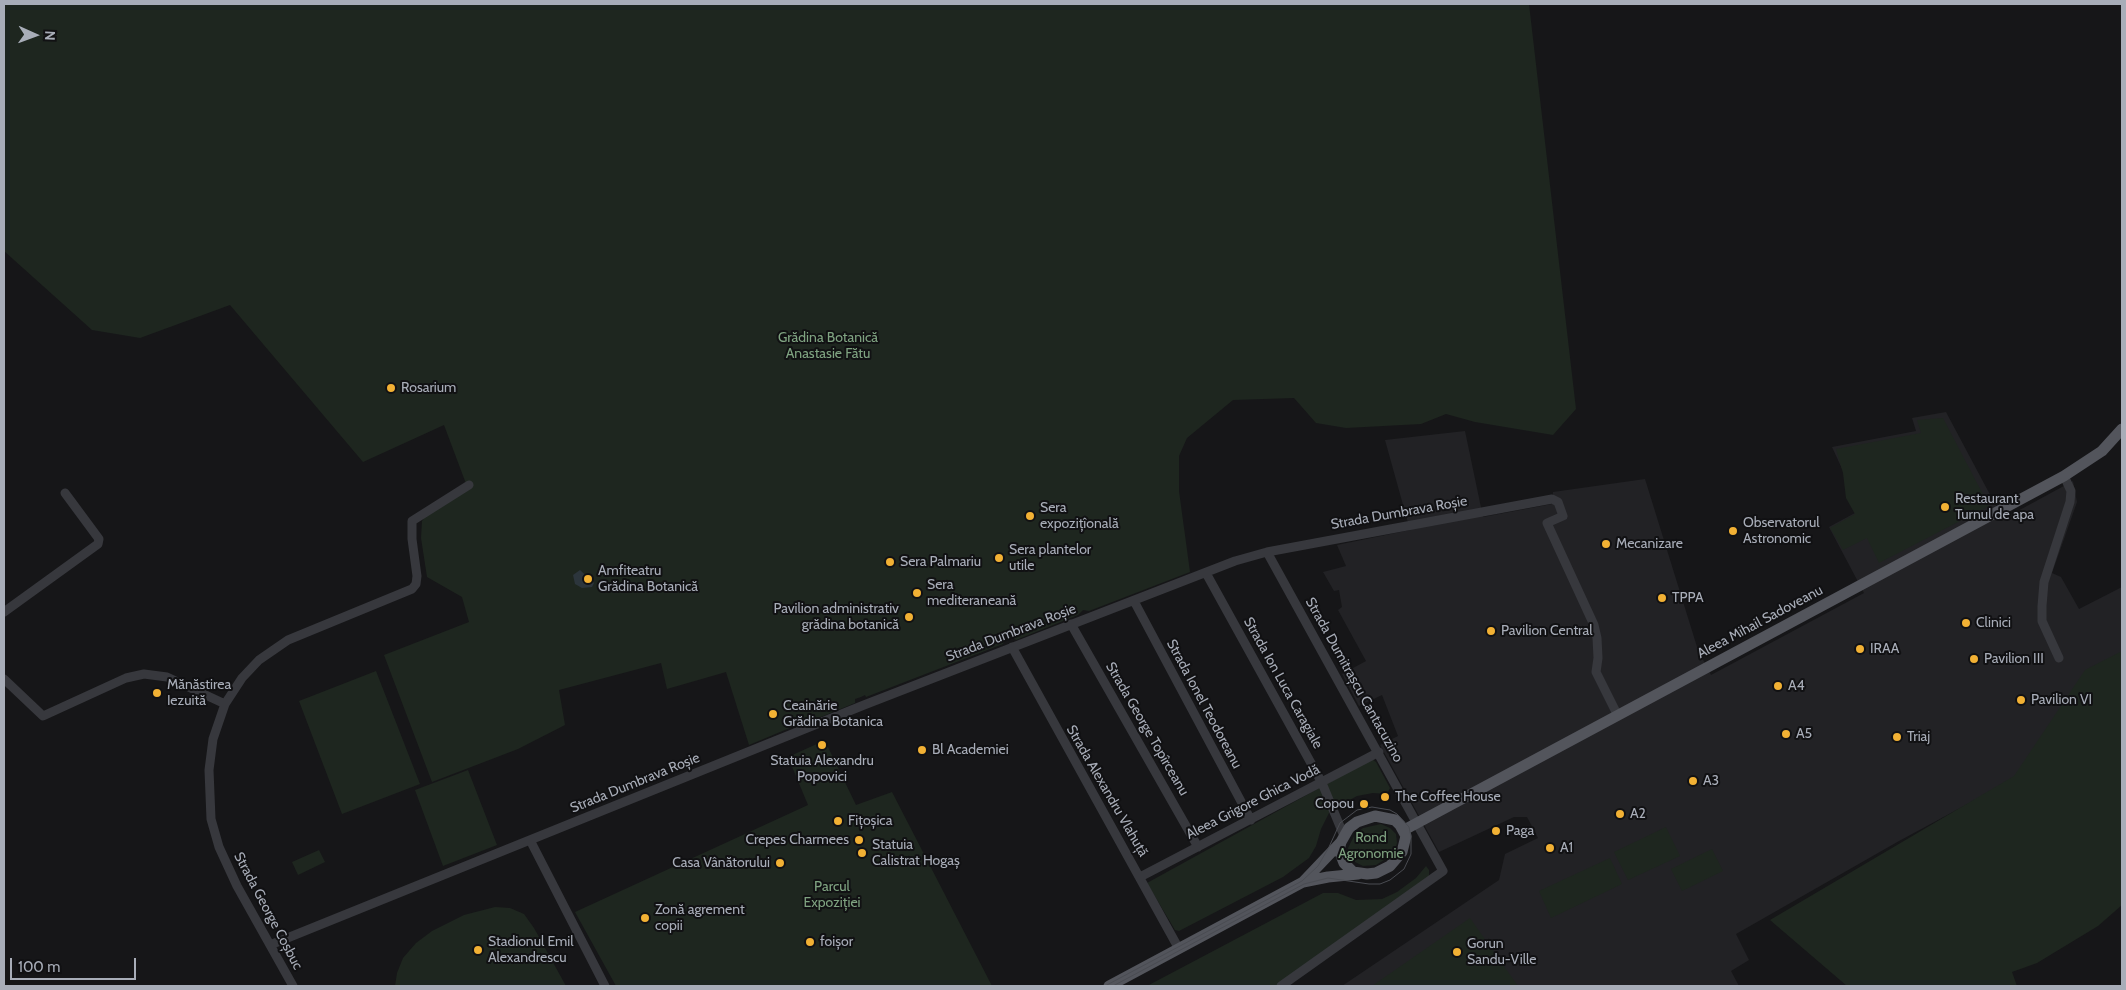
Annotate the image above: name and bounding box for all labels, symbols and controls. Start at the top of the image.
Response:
north arrow [10,10,60,60]
text: N [41,30,59,41]
park label: Grădina Botanică Anastasie Fătu [778,330,878,362]
place label: Rosarium [401,380,456,396]
marker: Rosarium [385,382,397,394]
place label: Restaurant Turnul de apa [1955,491,2034,524]
street label: Strada Dumbrava Roșie [1330,493,1468,533]
place label: Sera expozițîonală [1040,500,1119,532]
marker: Restaurant Turnul de apa [1939,501,1951,513]
marker: Sera expozițîonală [1024,510,1036,522]
place label: Observatorul Astronomic [1743,515,1820,548]
marker: Observatorul Astronomic [1727,525,1739,537]
place label: Mecanizare [1616,536,1683,552]
marker: Mecanizare [1600,538,1612,550]
place label: Sera plantelor utile [1009,542,1091,574]
marker: Sera plantelor utile [993,552,1005,564]
place label: Sera Palmariu [900,554,981,570]
marker: Sera Palmariu [884,556,896,568]
place label: Amfiteatru Grădina Botanică [598,563,698,596]
marker: Amfiteatru Grădina Botanică [582,573,594,585]
place label: Sera mediteraneană [927,577,1016,610]
street label: Aleea Mihail Sadoveanu [1694,582,1826,662]
marker: Sera mediteraneană [911,587,923,599]
place label: TPPA [1672,590,1704,606]
marker: TPPA [1656,592,1668,604]
street label: Strada Dumitrașcu Cantacuzino [1302,595,1406,765]
street label: Strada Dumbrava Roșie [944,600,1078,666]
place label: Pavilion administrativ grădina botanică [773,601,899,634]
marker: Pavilion administrativ grădina botanică [903,611,915,623]
street label: Strada Ion Luca Caragiale [1240,614,1326,752]
place label: Clinici [1976,615,2011,631]
marker: Clinici [1960,617,1972,629]
place label: Pavilion Central [1501,623,1592,639]
marker: Pavilion Central [1485,625,1497,637]
street label: Strada Ionel Teodoreanu [1163,637,1245,771]
place label: IRAA [1870,641,1899,657]
marker: IRAA [1854,643,1866,655]
place label: Pavilion III [1984,651,2044,667]
marker: Pavilion III [1968,653,1980,665]
street label: Strada George Topîrceanu [1102,659,1192,799]
place label: Mănăstirea Iezuită [167,677,231,710]
place label: A4 [1788,678,1805,694]
marker: A4 [1772,680,1784,692]
marker: Mănăstirea Iezuită [151,687,163,699]
place label: Pavilion VI [2031,692,2092,708]
marker: Pavilion VI [2015,694,2027,706]
place label: Ceainărie Grădina Botanica [783,698,883,730]
marker: Ceainărie Grădina Botanica [767,708,779,720]
street label: Strada Alexandru Vlahuță [1062,722,1152,860]
place label: A5 [1796,726,1812,742]
marker: A5 [1780,728,1792,740]
place label: Triaj [1907,729,1930,745]
marker: Triaj [1891,731,1903,743]
marker: Statuia Alexandru Popovici [816,739,828,751]
place label: Bl Academiei [932,742,1009,758]
marker: Bl Academiei [916,744,928,756]
street label: Strada Dumbrava Roșie [568,749,702,817]
place label: Statuia Alexandru Popovici [770,753,874,786]
street label: Aleea Grigore Ghica Vodă [1183,761,1323,843]
place label: A3 [1703,773,1719,789]
marker: A3 [1687,775,1699,787]
place label: The Coffee House [1395,789,1501,805]
marker: The Coffee House [1379,791,1391,803]
place label: Copou [1315,796,1354,812]
marker: Copou [1358,798,1370,810]
place label: A2 [1630,806,1646,822]
marker: A2 [1614,808,1626,820]
place label: Fițoșica [848,813,892,829]
marker: Fițoșica [832,815,844,827]
place label: Paga [1506,823,1534,839]
marker: Paga [1490,825,1502,837]
park label: Rond Agronomie [1338,830,1404,862]
place label: Crepes Charmees [745,832,849,848]
marker: Crepes Charmees [853,834,865,846]
place label: Statuia Calistrat Hogaș [872,837,960,870]
place label: A1 [1560,840,1573,856]
marker: A1 [1544,842,1556,854]
marker: Statuia Calistrat Hogaș [856,847,868,859]
street label: Strada George Coșbuc [230,849,306,973]
place label: Casa Vânătorului [672,855,770,871]
marker: Casa Vânătorului [774,857,786,869]
park label: Parcul Expoziției [803,879,861,912]
place label: Zonă agrement copii [655,902,745,934]
marker: Zonă agrement copii [639,912,651,924]
place label: Stadionul Emil Alexandrescu [488,934,574,966]
place label: foișor [820,934,853,950]
marker: foișor [804,936,816,948]
place label: Gorun Sandu-Ville [1467,936,1536,969]
marker: Stadionul Emil Alexandrescu [472,944,484,956]
marker: Gorun Sandu-Ville [1451,946,1463,958]
scale bar [12,948,139,980]
text: 100 m [18,958,60,976]

